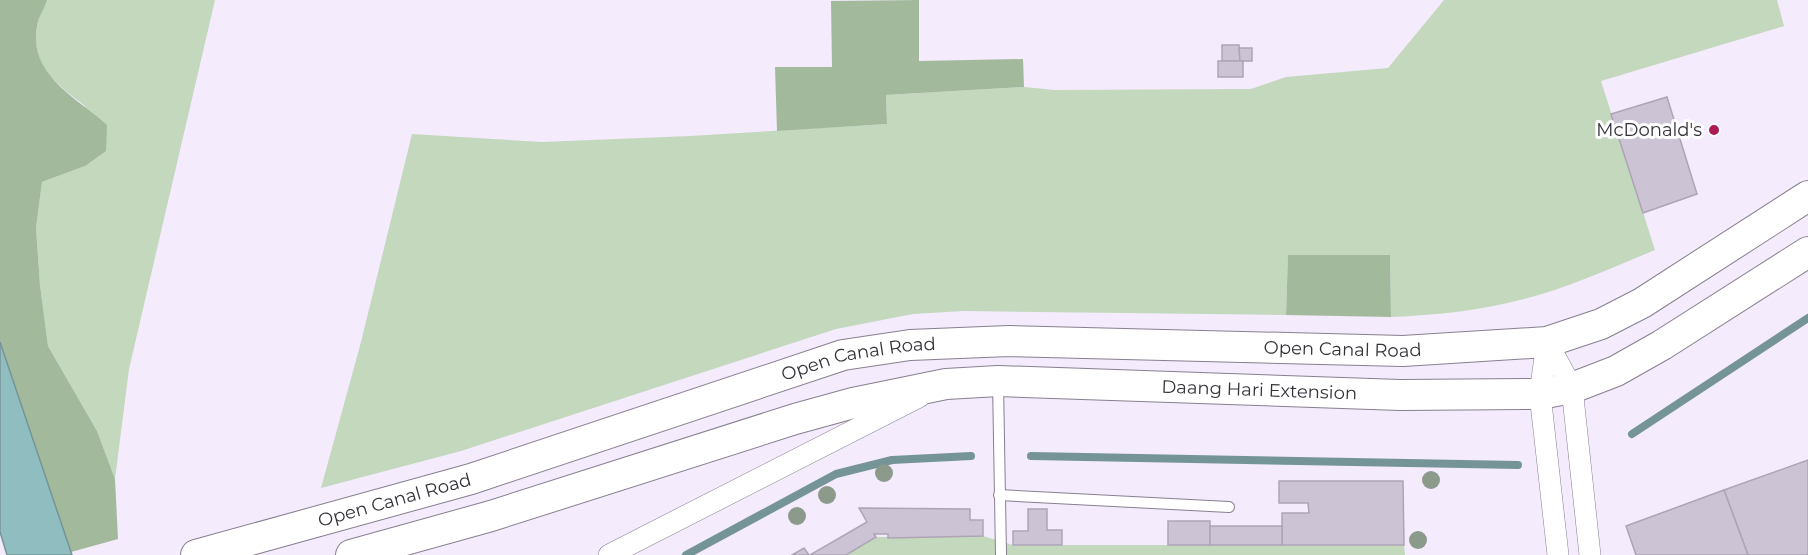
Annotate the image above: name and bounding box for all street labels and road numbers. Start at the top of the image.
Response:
street label: Open Canal Road [778,333,936,386]
street label: Open Canal Road [1263,336,1422,362]
street label: Daang Hari Extension [1161,376,1357,404]
street label: Open Canal Road [316,469,474,532]

